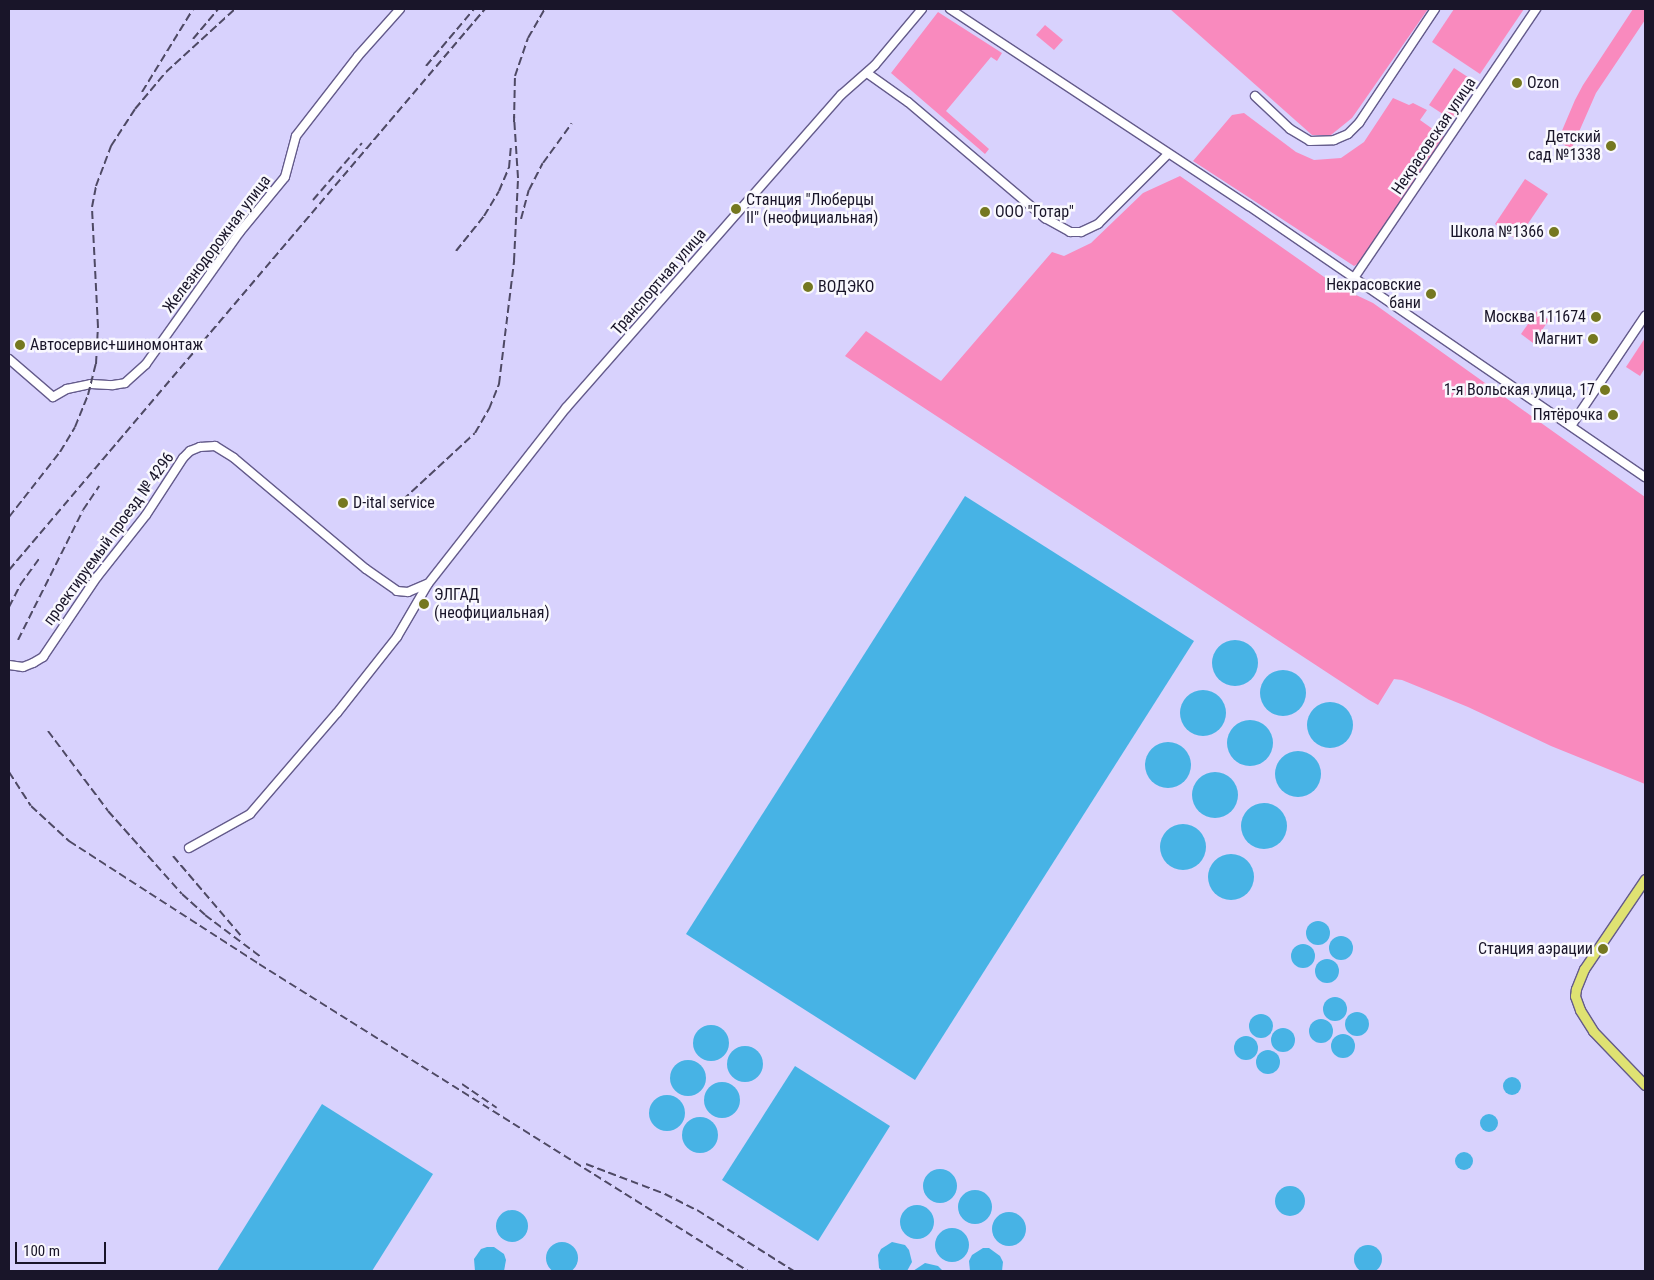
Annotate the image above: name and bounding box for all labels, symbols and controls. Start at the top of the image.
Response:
place label: Ozon [1527,73,1559,93]
street label: Некрасовская улица [1388,74,1480,198]
marker: Ozon [1511,77,1523,89]
place label: Детский сад №1338 [1528,127,1601,165]
marker: Детский сад №1338 [1605,140,1617,152]
street label: Железнодорожная улица [159,171,275,317]
place label: Станция "Люберцы II" (неофициальная) [746,190,878,228]
place label: ООО "Готар" [995,202,1074,222]
marker: Станция "Люберцы II" (неофициальная) [730,203,742,215]
marker: ООО "Готар" [979,206,991,218]
place label: Школа №1366 [1450,222,1544,242]
street label: Транспортная улица [608,225,710,339]
marker: Школа №1366 [1548,226,1560,238]
place label: Некрасовские бани [1326,275,1421,313]
place label: ВОДЭКО [818,277,874,297]
marker: ВОДЭКО [802,281,814,293]
marker: Некрасовские бани [1425,288,1437,300]
place label: Москва 111674 [1484,307,1586,327]
marker: Москва 111674 [1590,311,1602,323]
place label: Магнит [1534,329,1583,349]
marker: Магнит [1587,333,1599,345]
place label: Автосервис+шиномонтаж [30,335,203,355]
marker: Автосервис+шиномонтаж [14,339,26,351]
place label: 1-я Вольская улица, 17 [1444,380,1595,400]
marker: 1-я Вольская улица, 17 [1599,384,1611,396]
place label: Пятёрочка [1533,405,1603,425]
marker: Пятёрочка [1607,409,1619,421]
street label: проектируемый проезд № 4296 [40,449,178,629]
place label: D-ital service [353,493,435,513]
marker: D-ital service [337,497,349,509]
place label: ЭЛГАД (неофициальная) [434,585,550,623]
marker: ЭЛГАД (неофициальная) [418,598,430,610]
place label: Станция аэрации [1478,939,1593,959]
marker: Станция аэрации [1597,943,1609,955]
scale bar [18,1232,109,1264]
text: 100 m [23,1242,60,1260]

